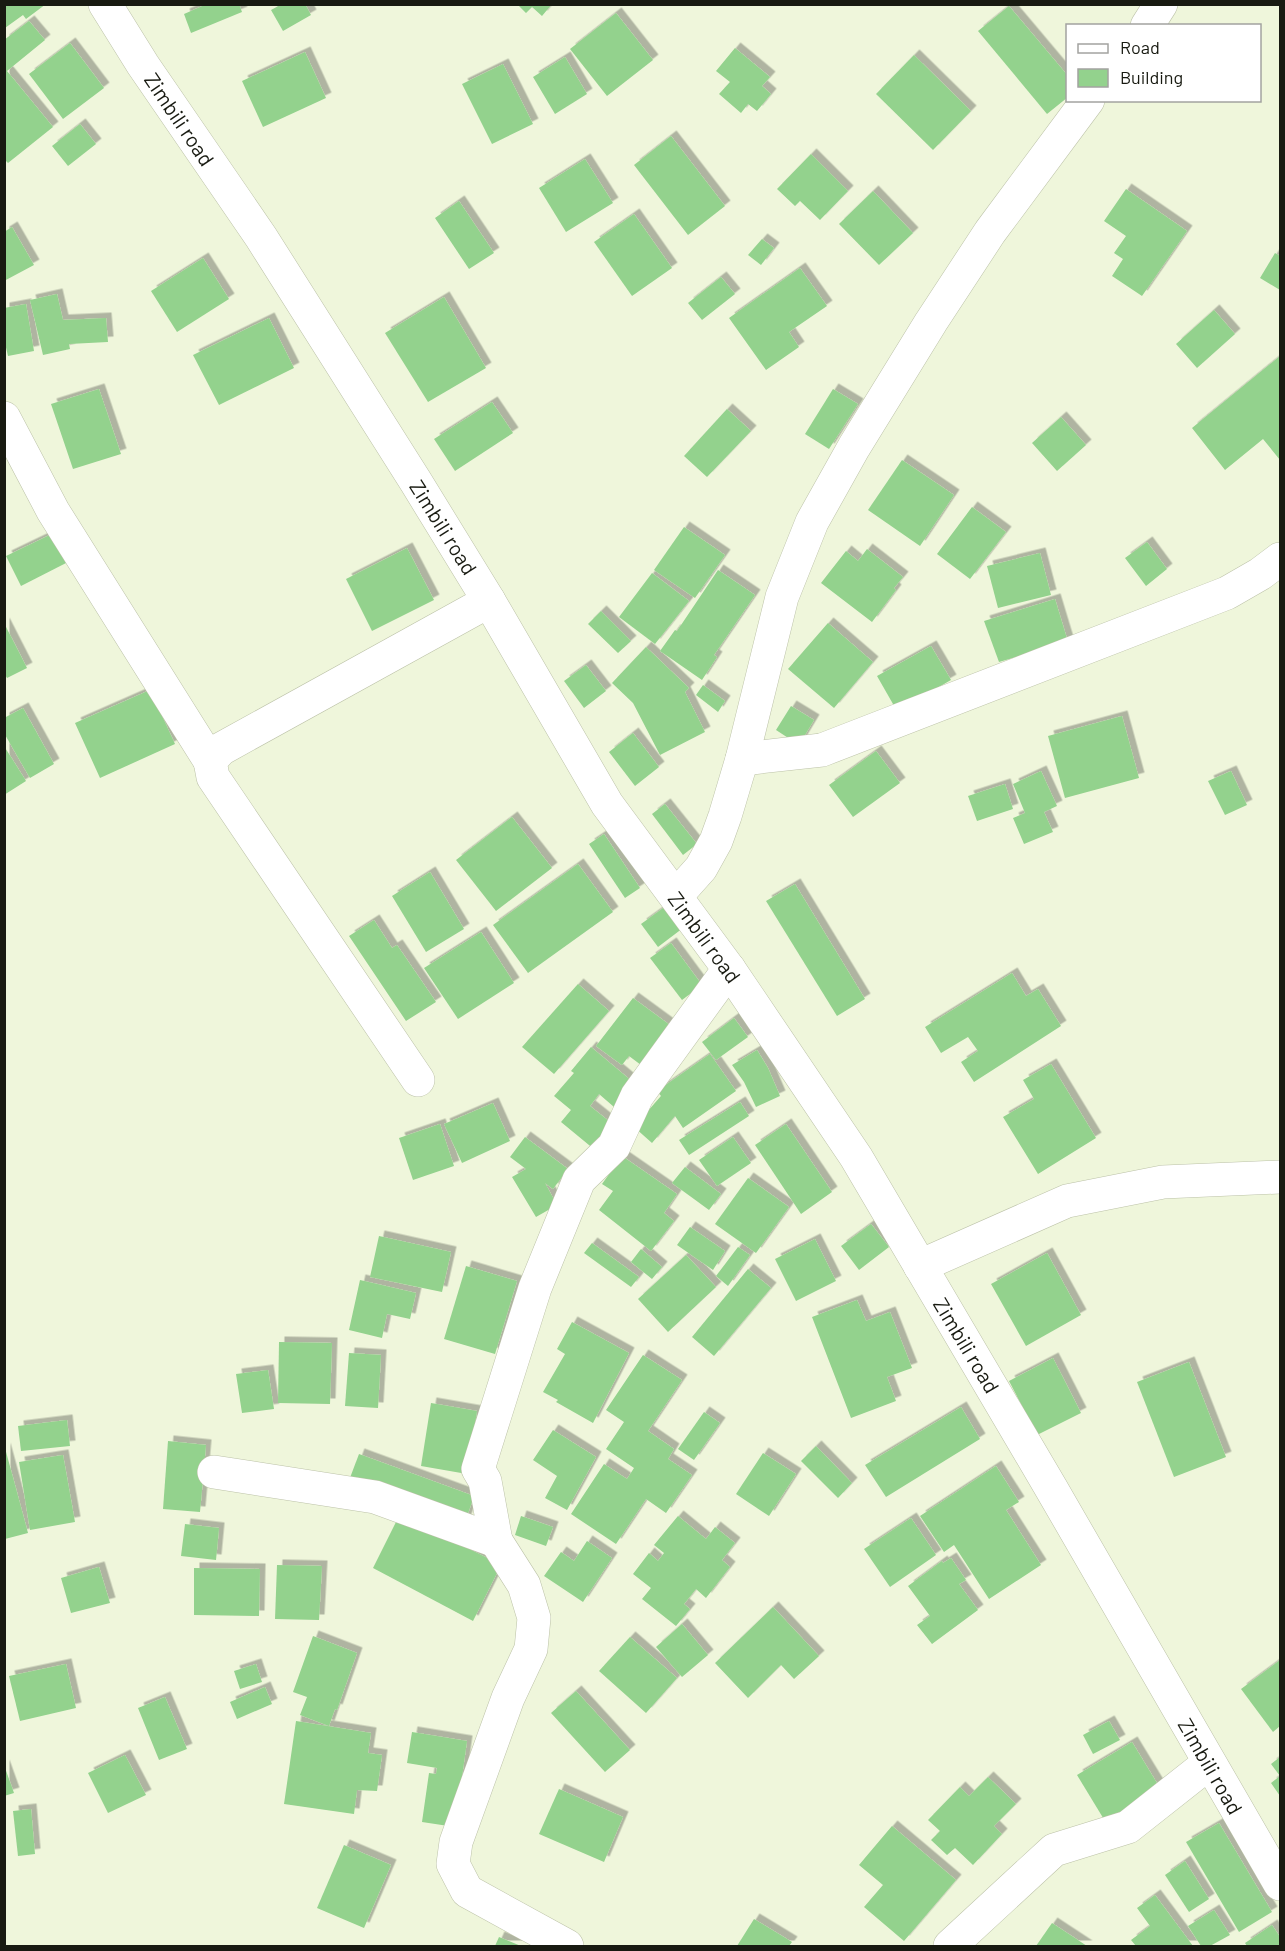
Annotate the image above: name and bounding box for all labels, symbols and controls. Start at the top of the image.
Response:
legend [1066,24,1261,102]
text: Road [1120,36,1160,58]
text: Building [1120,66,1183,88]
street label: Zimbili road [140,68,220,170]
street label: Zimbili road [405,475,483,579]
street label: Zimbili road [664,887,746,987]
street label: Zimbili road [929,1293,1005,1397]
street label: Zimbili road [1174,1714,1248,1818]

